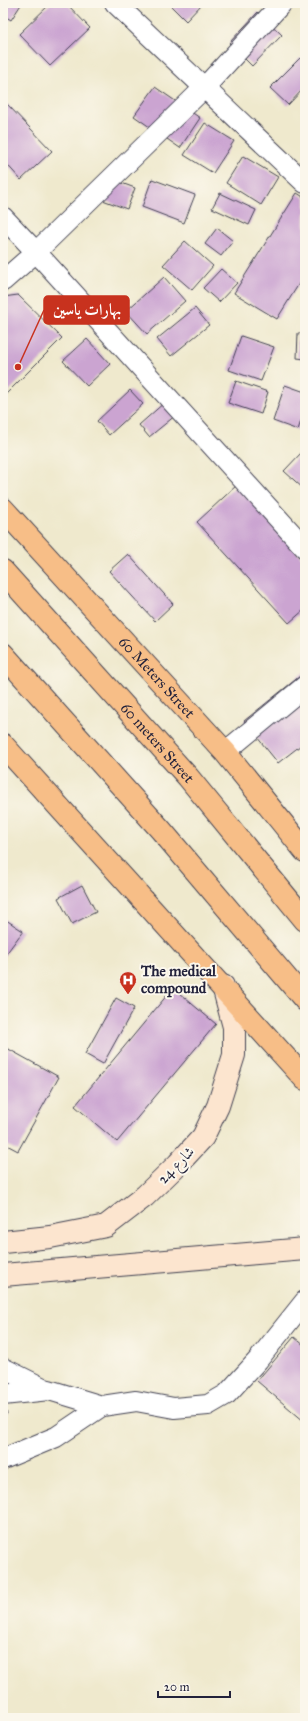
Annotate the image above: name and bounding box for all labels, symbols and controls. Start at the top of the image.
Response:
callout: بهارات ياسين [44,296,129,324]
text: بهارات ياسين [53,300,121,320]
street label: 60 Meters Street [115,633,199,722]
street label: 60 meters Street [117,699,199,787]
place label: The medical compound [140,962,217,998]
hospital icon: The medical compound [118,970,138,995]
street label: شارع 24 [154,1143,201,1190]
scale bar [158,1673,230,1699]
text: 20 m [164,1680,190,1694]

